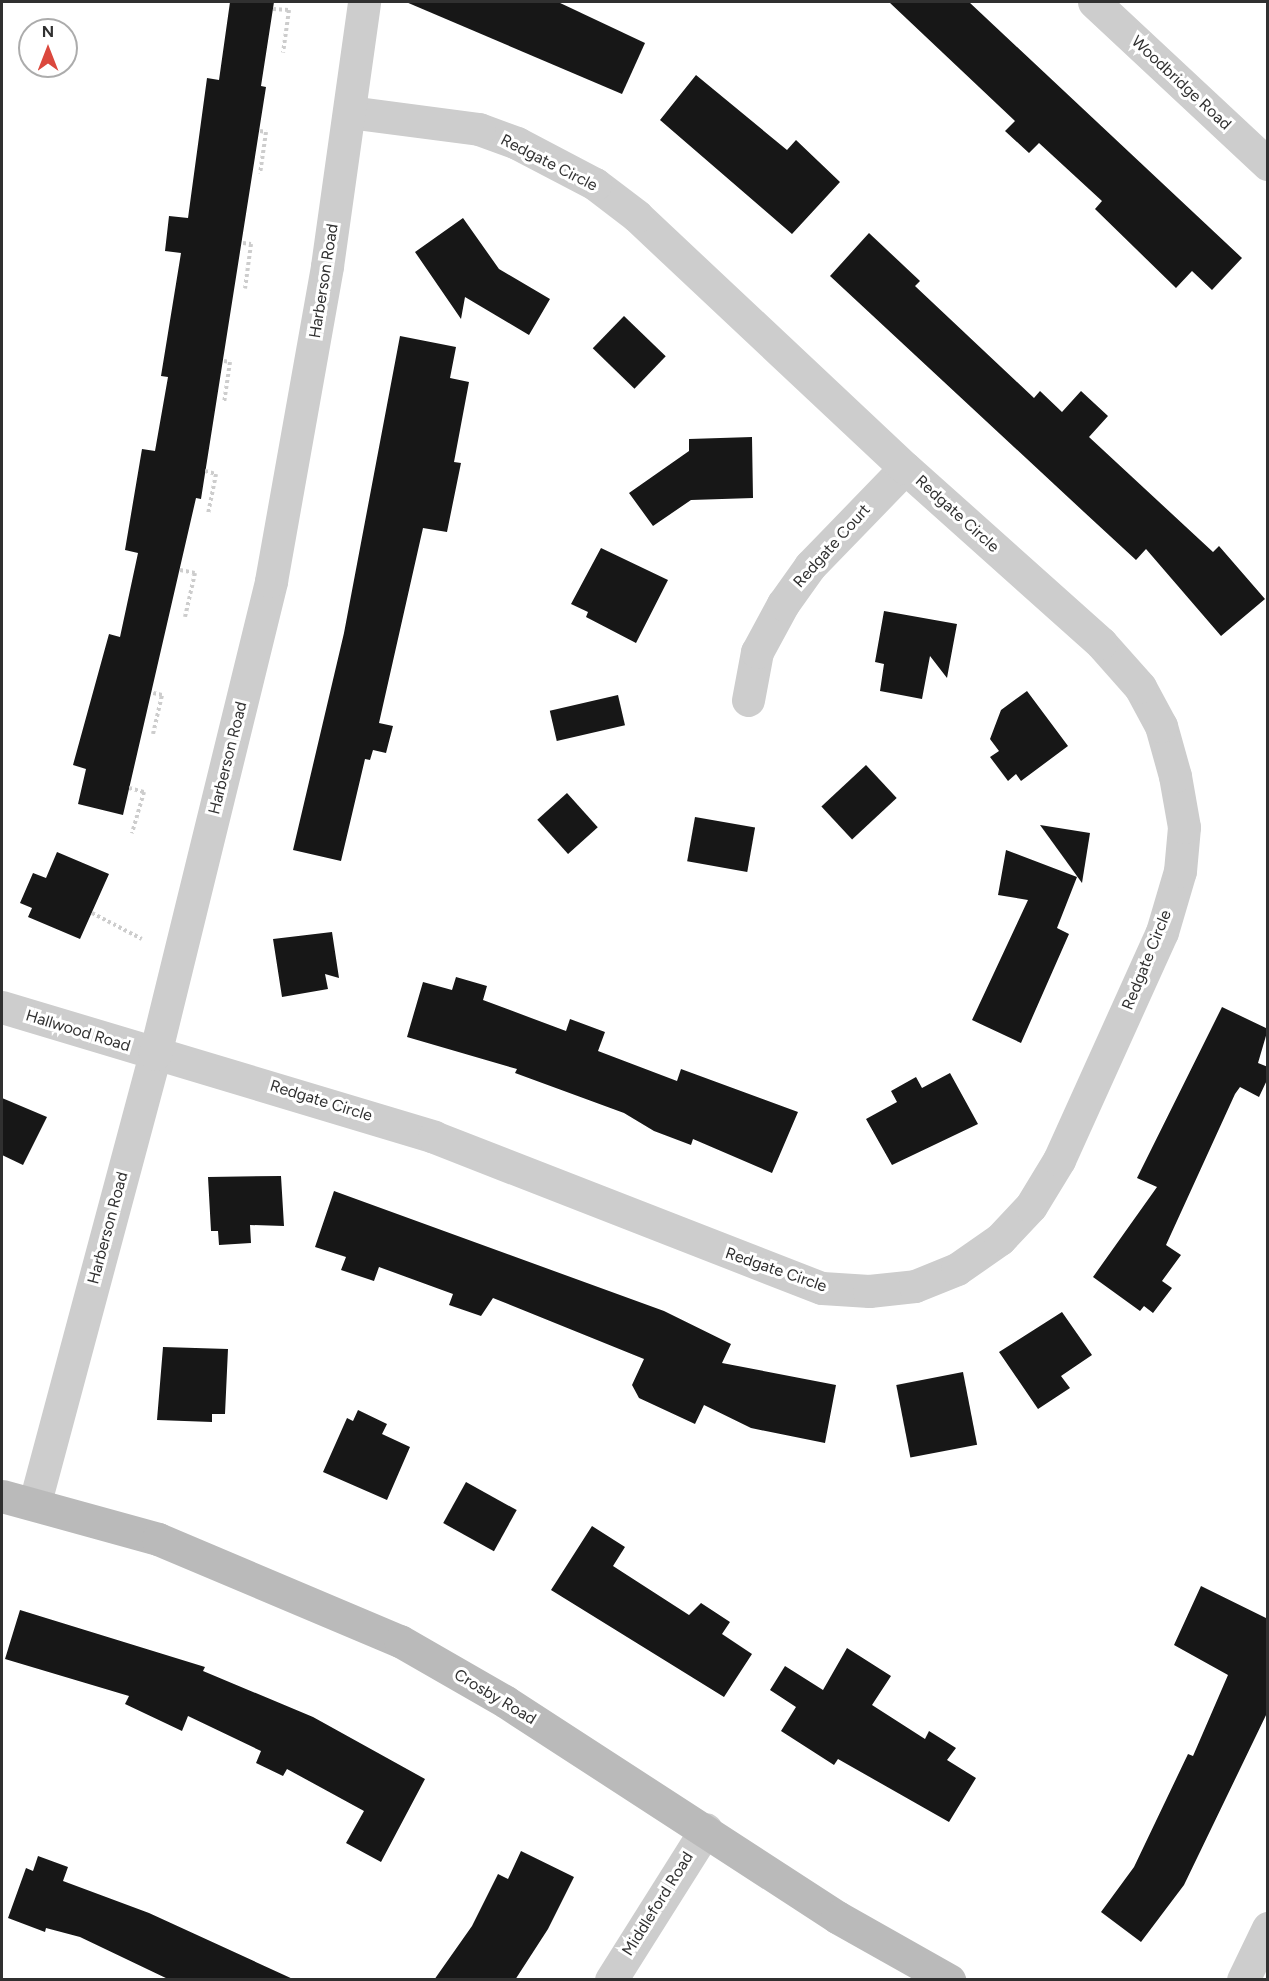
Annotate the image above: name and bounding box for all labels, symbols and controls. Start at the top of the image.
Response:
north arrow [18,18,78,78]
text: N [42,22,54,41]
street label: Woodbridge Road [1127,32,1235,134]
street label: Redgate Circle [497,130,601,196]
street label: Harberson Road [305,222,343,340]
street label: Redgate Circle [911,471,1003,557]
street label: Redgate Court [790,500,874,592]
street label: Harberson Road [205,700,251,816]
street label: Redgate Circle [1118,907,1176,1013]
street label: Hallwood Road [23,1006,133,1056]
street label: Redgate Circle [268,1076,374,1126]
street label: Harberson Road [84,1170,132,1286]
street label: Redgate Circle [723,1244,829,1296]
street label: Crosby Road [451,1665,539,1729]
street label: Middleford Road [618,1848,698,1960]

